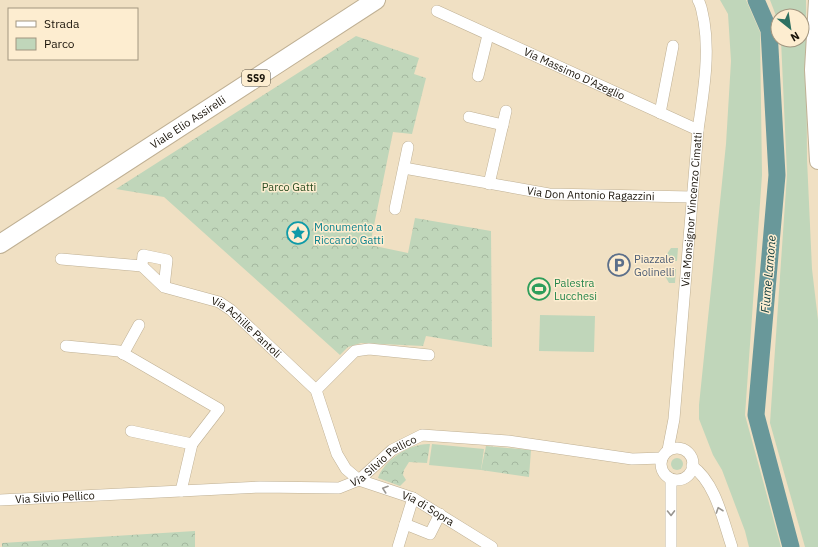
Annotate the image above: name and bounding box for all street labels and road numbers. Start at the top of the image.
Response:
street label: Via Massimo D'Azeglio [521,44,627,103]
road number: SS9 [242,70,270,86]
street label: Viale Elio Assirelli [148,92,228,152]
street label: Via Monsignor Vincenzo Cimatti [678,131,705,287]
street label: Via Don Antonio Ragazzini [526,183,655,203]
street label: Via Achille Pantoli [210,293,284,361]
street label: Via Silvio Pellico [348,432,419,490]
street label: Via Silvio Pellico [15,488,95,506]
street label: Via di Sopra [400,488,457,529]

